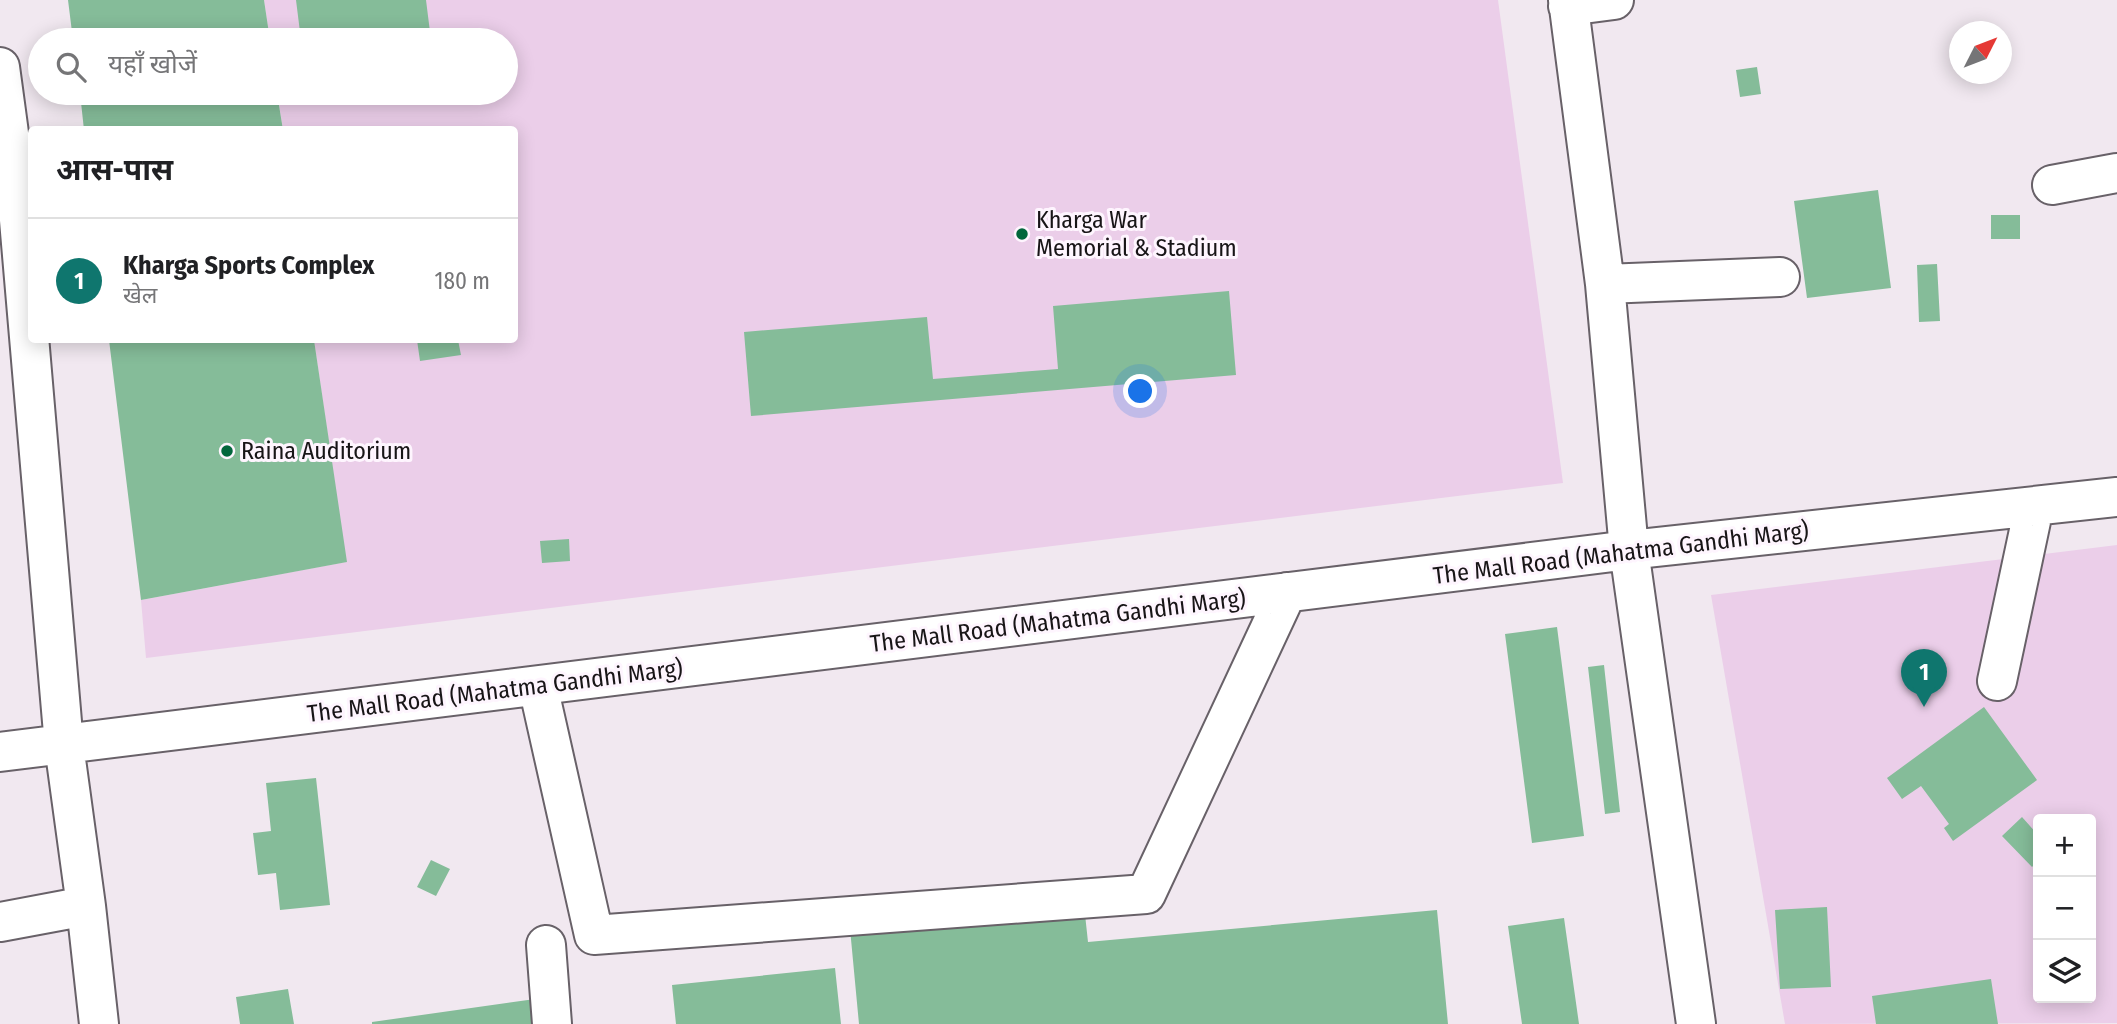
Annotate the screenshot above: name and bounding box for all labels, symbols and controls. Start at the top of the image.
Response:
north arrow [1949,21,2012,84]
search box [28,28,518,105]
icon: search [52,48,90,86]
text: यहाँ खोजें [108,49,197,80]
text: आस-पास [56,152,173,188]
place label: Kharga War Memorial & Stadium [1036,206,1237,262]
marker: Kharga War Memorial & Stadium [1014,226,1030,242]
text: Kharga Sports Complex [123,250,374,281]
text: 1 [74,267,84,295]
text: 180 m [434,267,490,295]
text: खेल [123,281,157,309]
your location [1123,374,1157,408]
place label: Raina Auditorium [241,437,411,465]
marker: Raina Auditorium [219,443,235,459]
street label: The Mall Road (Mahatma Gandhi Marg) [1432,516,1810,590]
street label: The Mall Road (Mahatma Gandhi Marg) [869,584,1247,658]
pin: 1 [1901,649,1947,707]
street label: The Mall Road (Mahatma Gandhi Marg) [306,654,684,728]
map controls [2033,814,2096,1003]
button: + [2033,814,2096,877]
button: − [2033,877,2096,940]
button: layers [2033,940,2096,1003]

